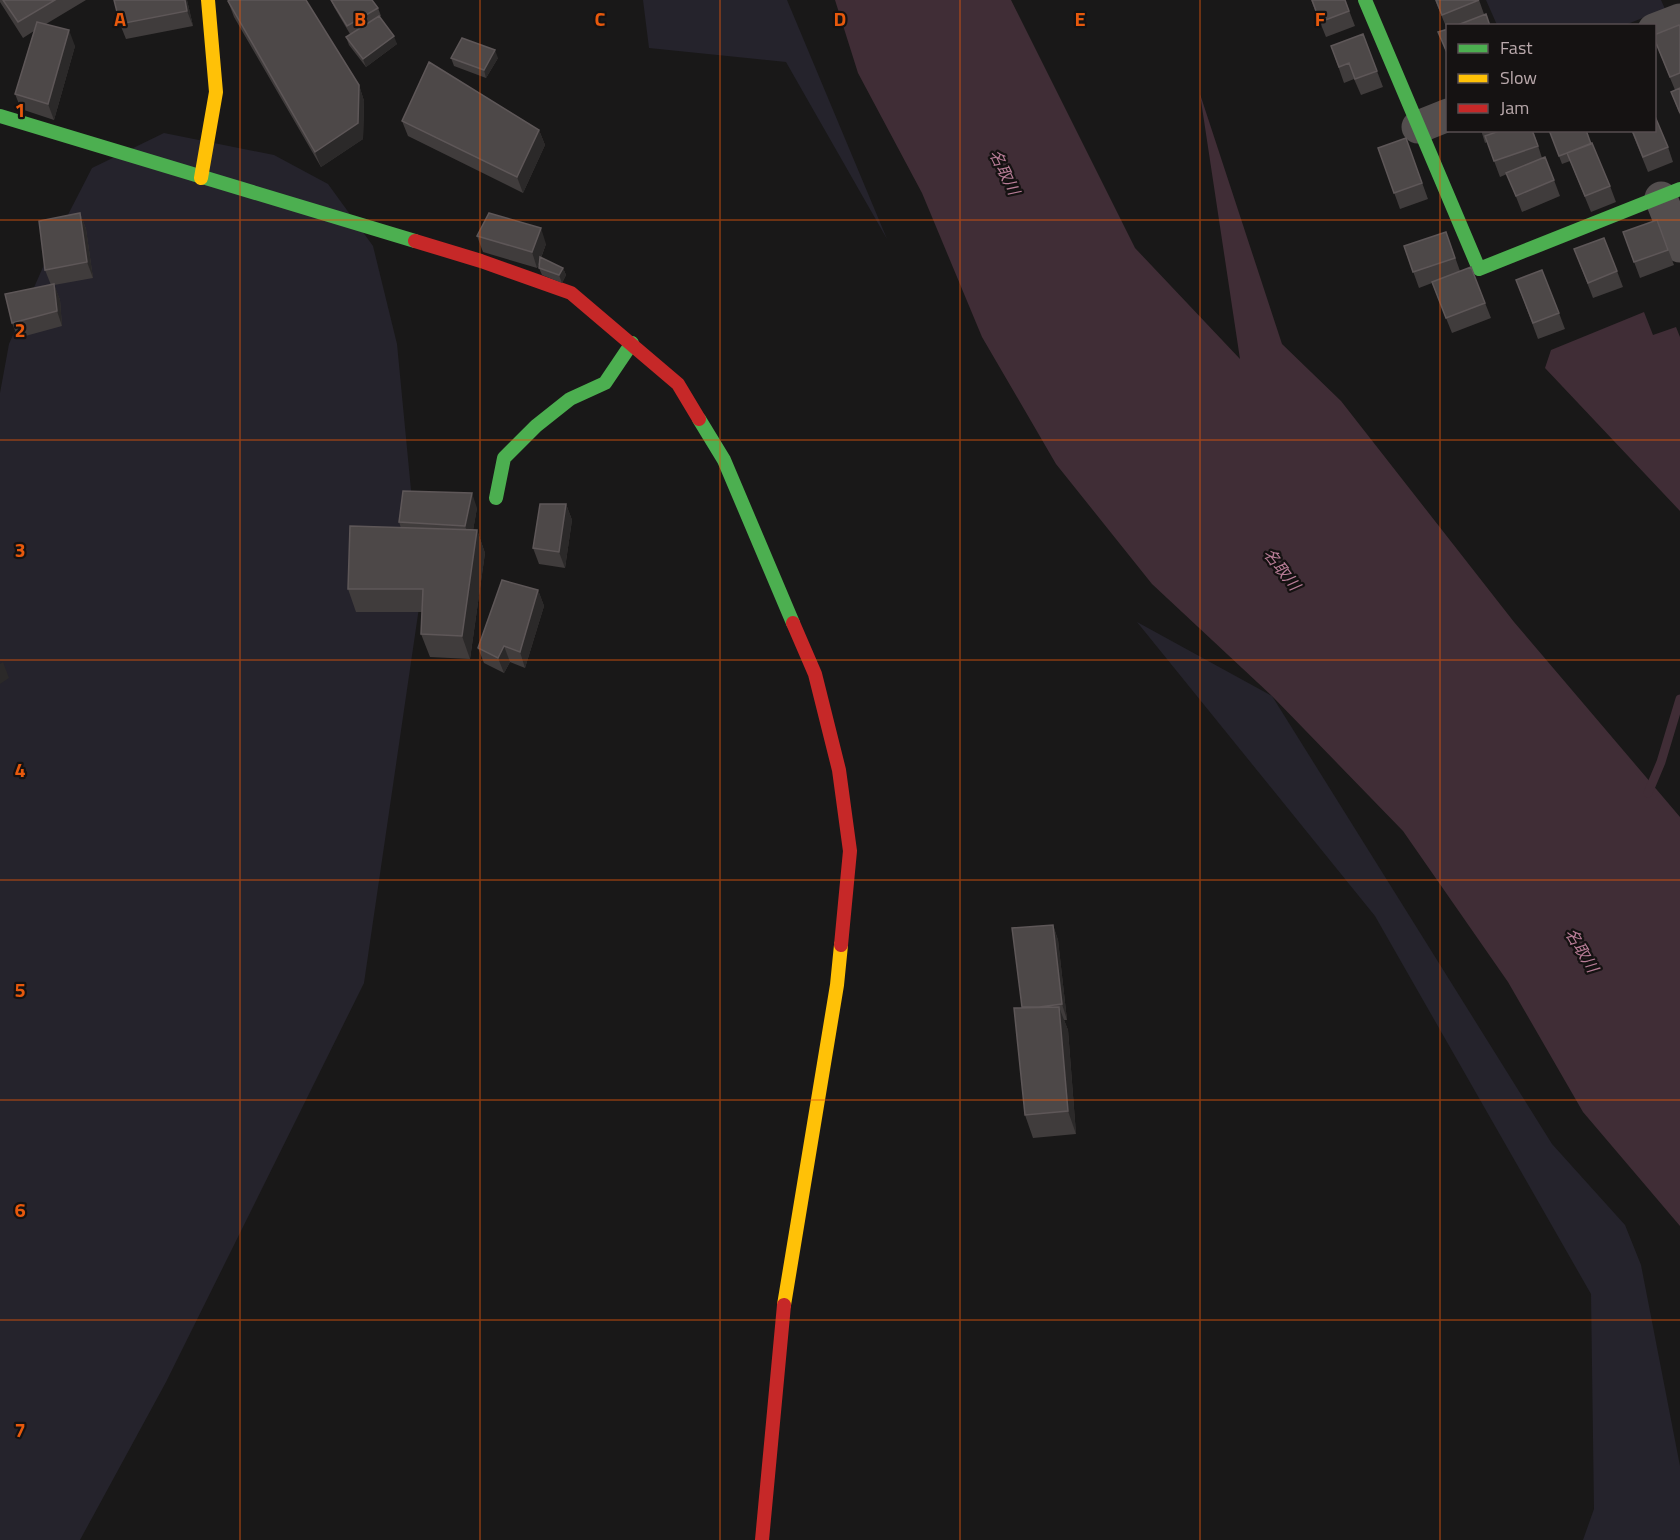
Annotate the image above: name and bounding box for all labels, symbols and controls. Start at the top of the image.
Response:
text: A [114,3,126,34]
text: B [354,3,366,34]
text: C [595,3,606,34]
text: D [834,3,846,34]
text: E [1074,3,1086,34]
text: F [1315,3,1326,34]
legend [1446,24,1656,132]
text: Fast [1500,34,1533,61]
text: Slow [1500,64,1537,91]
text: 1 [14,94,26,125]
text: Jam [1500,94,1529,121]
water label: 名取川 [984,145,1027,201]
text: 2 [14,314,26,345]
text: 3 [14,534,26,565]
water label: 名取川 [1258,543,1307,597]
text: 4 [14,754,26,785]
water label: 名取川 [1559,923,1606,978]
text: 5 [14,974,26,1005]
text: 6 [14,1194,26,1225]
text: 7 [14,1414,26,1445]

